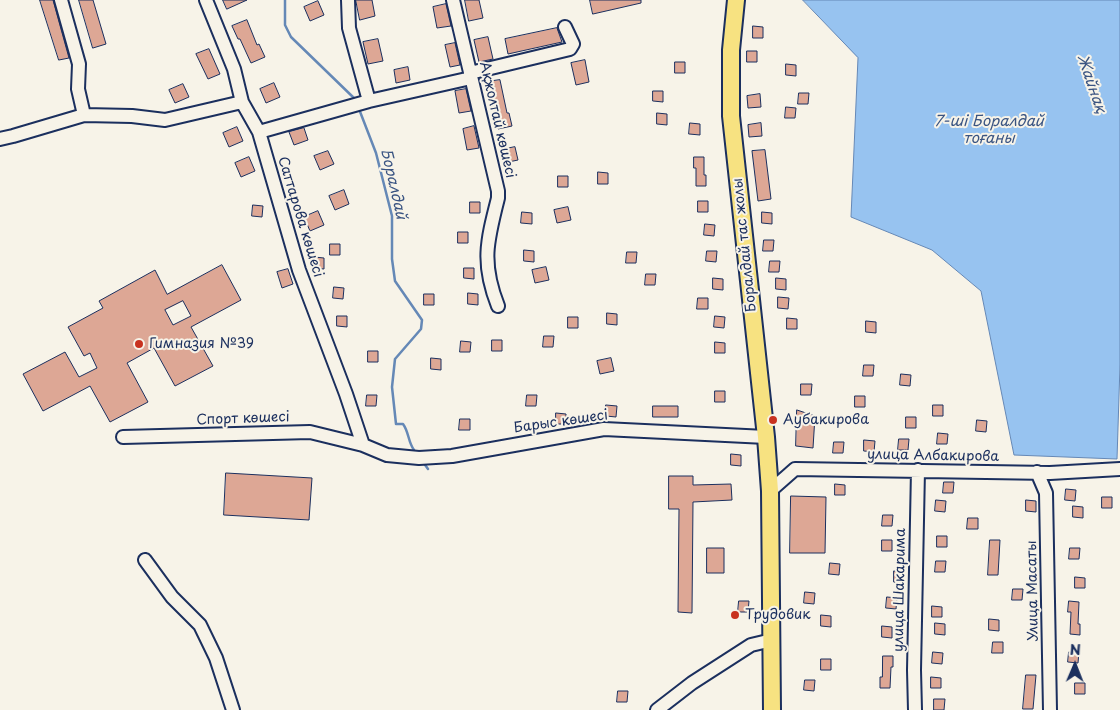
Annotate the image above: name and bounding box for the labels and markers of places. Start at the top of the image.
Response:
place label: Гимназия №39 [149,336,254,352]
marker: Гимназия №39 [133,338,145,350]
place label: Аубакирова [783,412,869,428]
marker: Аубакирова [767,414,779,426]
place label: Трудовик [745,607,811,623]
marker: Трудовик [729,609,741,621]

